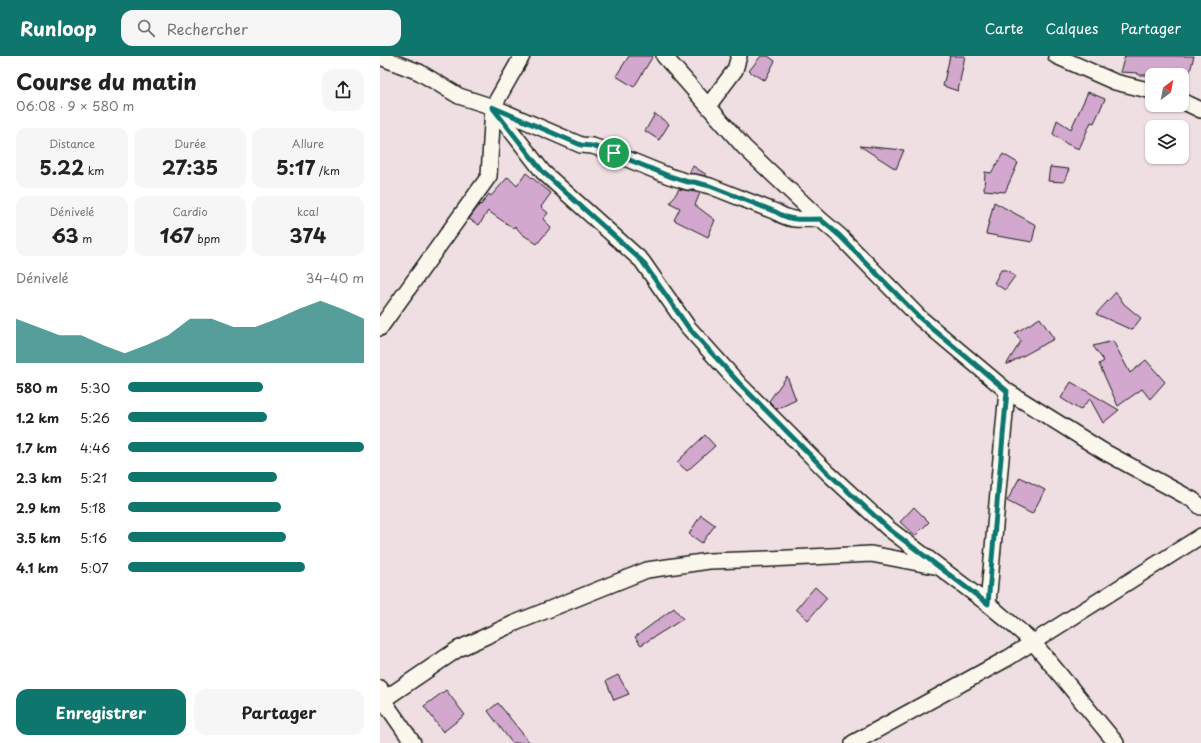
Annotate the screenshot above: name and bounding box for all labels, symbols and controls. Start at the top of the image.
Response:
search box [121,10,401,46]
text: Runloop [20,14,97,42]
icon: search [135,17,157,39]
text: Rechercher [167,17,248,40]
text: Carte [985,18,1024,39]
text: Calques [1046,18,1098,39]
text: Partager [1120,18,1181,39]
text: Course du matin [16,64,197,97]
north arrow [1145,68,1189,112]
map controls [1145,68,1189,164]
button: share [322,69,364,111]
text: 06:08 · 9 × 580 m [16,96,134,115]
button: layers [1145,120,1189,164]
text: Distance [49,135,95,152]
text: Durée [174,135,206,152]
text: Allure [292,135,324,152]
pin [597,136,631,170]
icon: arrive [603,142,625,164]
text: 5.22 [40,152,84,182]
text: 27:35 [162,152,218,182]
text: 5:17 [276,152,315,182]
text: km [84,162,104,179]
text: /km [315,162,340,179]
text: Dénivelé [50,203,94,220]
text: Cardio [172,203,208,220]
text: kcal [297,203,319,220]
text: 63 [52,220,79,250]
text: 167 [160,220,194,250]
text: 374 [290,220,326,250]
text: m [79,230,92,247]
text: bpm [194,230,220,247]
text: Dénivelé [16,268,69,287]
text: 34–40 m [306,268,364,287]
text: 580 m [16,378,58,397]
text: 5:30 [80,378,110,397]
text: 1.2 km [16,408,59,427]
text: 5:26 [80,408,110,427]
text: 1.7 km [16,438,57,457]
text: 4:46 [80,438,110,457]
text: 2.3 km [16,468,62,487]
text: 5:21 [80,468,107,487]
text: 2.9 km [16,498,61,517]
text: 5:18 [80,498,106,517]
text: 3.5 km [16,528,61,547]
text: 5:16 [80,528,107,547]
text: 4.1 km [16,558,58,577]
text: 5:07 [80,558,109,577]
button: Enregistrer [16,689,186,735]
button: Partager [194,689,364,735]

